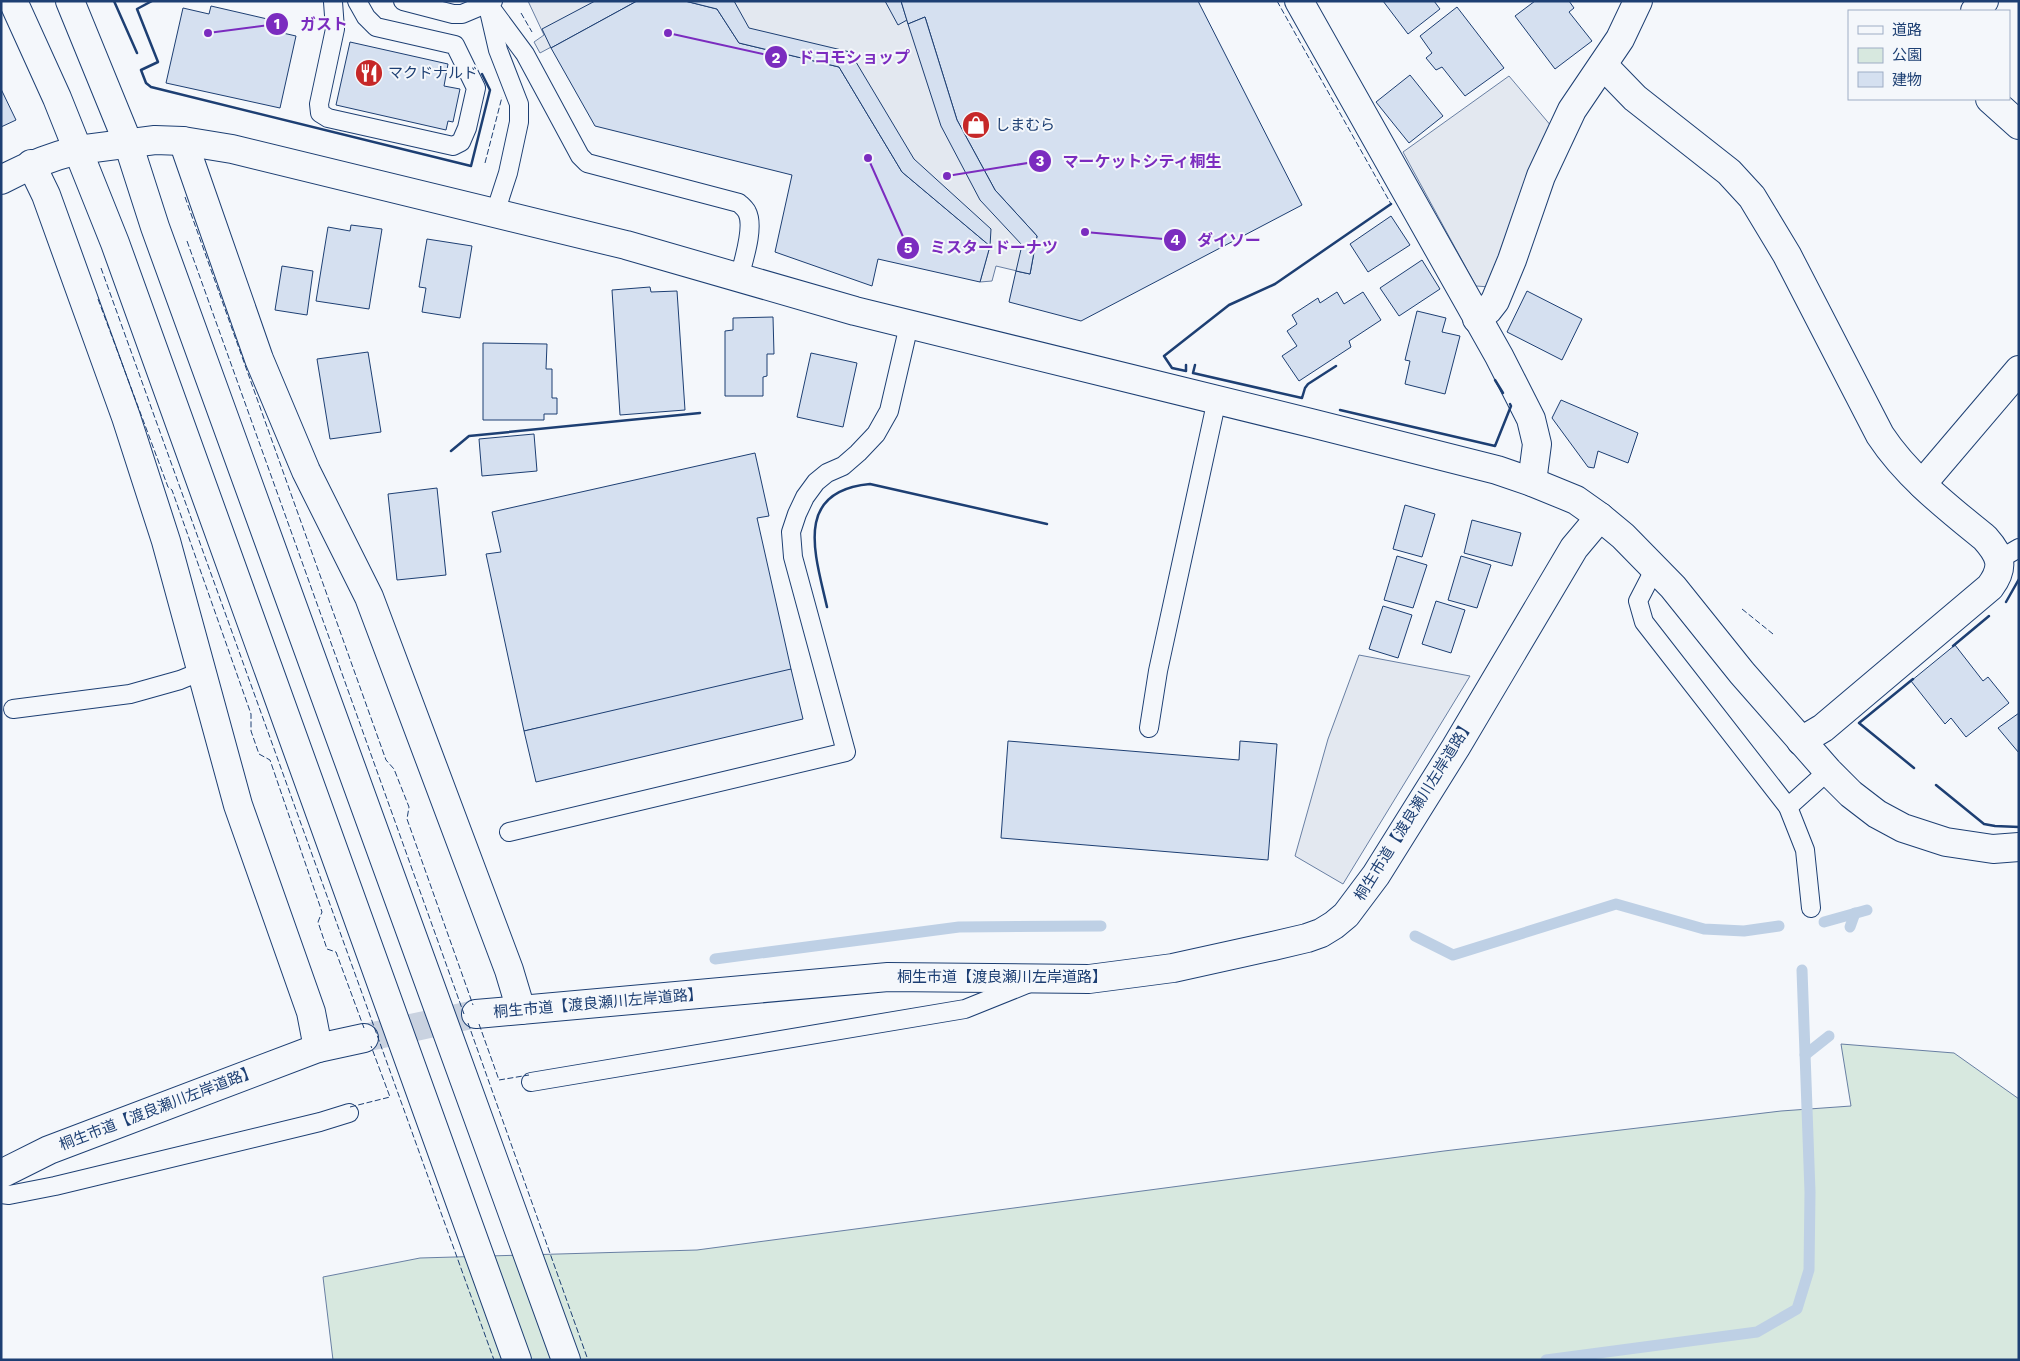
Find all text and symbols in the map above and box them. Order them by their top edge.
callout: ガスト [265,8,358,39]
legend [1848,10,2010,100]
text: 1 [274,15,280,33]
text: ガスト [300,15,348,34]
text: 道路 [1892,21,1922,39]
callout: ドコモショップ [763,42,920,73]
text: 公園 [1892,46,1922,64]
text: ドコモショップ [798,48,910,67]
text: 2 [772,49,781,67]
restaurant icon: マクドナルド [354,58,384,88]
place label: マクドナルド [388,64,478,82]
text: 建物 [1892,71,1922,89]
shop icon: しまむら [961,110,991,140]
place label: しまむら [995,116,1055,134]
callout: マーケットシティ桐生 [1027,145,1232,176]
text: 3 [1036,152,1045,170]
text: マーケットシティ桐生 [1062,152,1222,171]
callout: ダイソー [1162,225,1271,256]
text: 4 [1170,231,1180,249]
text: ダイソー [1197,231,1261,250]
callout: ミスタードーナツ [895,232,1068,263]
text: ミスタードーナツ [930,238,1058,257]
text: 5 [904,239,913,257]
street label: 桐生市道【渡良瀬川左岸道路】 [1351,716,1477,904]
street label: 桐生市道【渡良瀬川左岸道路】 [897,968,1107,986]
street label: 桐生市道【渡良瀬川左岸道路】 [493,985,703,1021]
street label: 桐生市道【渡良瀬川左岸道路】 [57,1062,259,1154]

